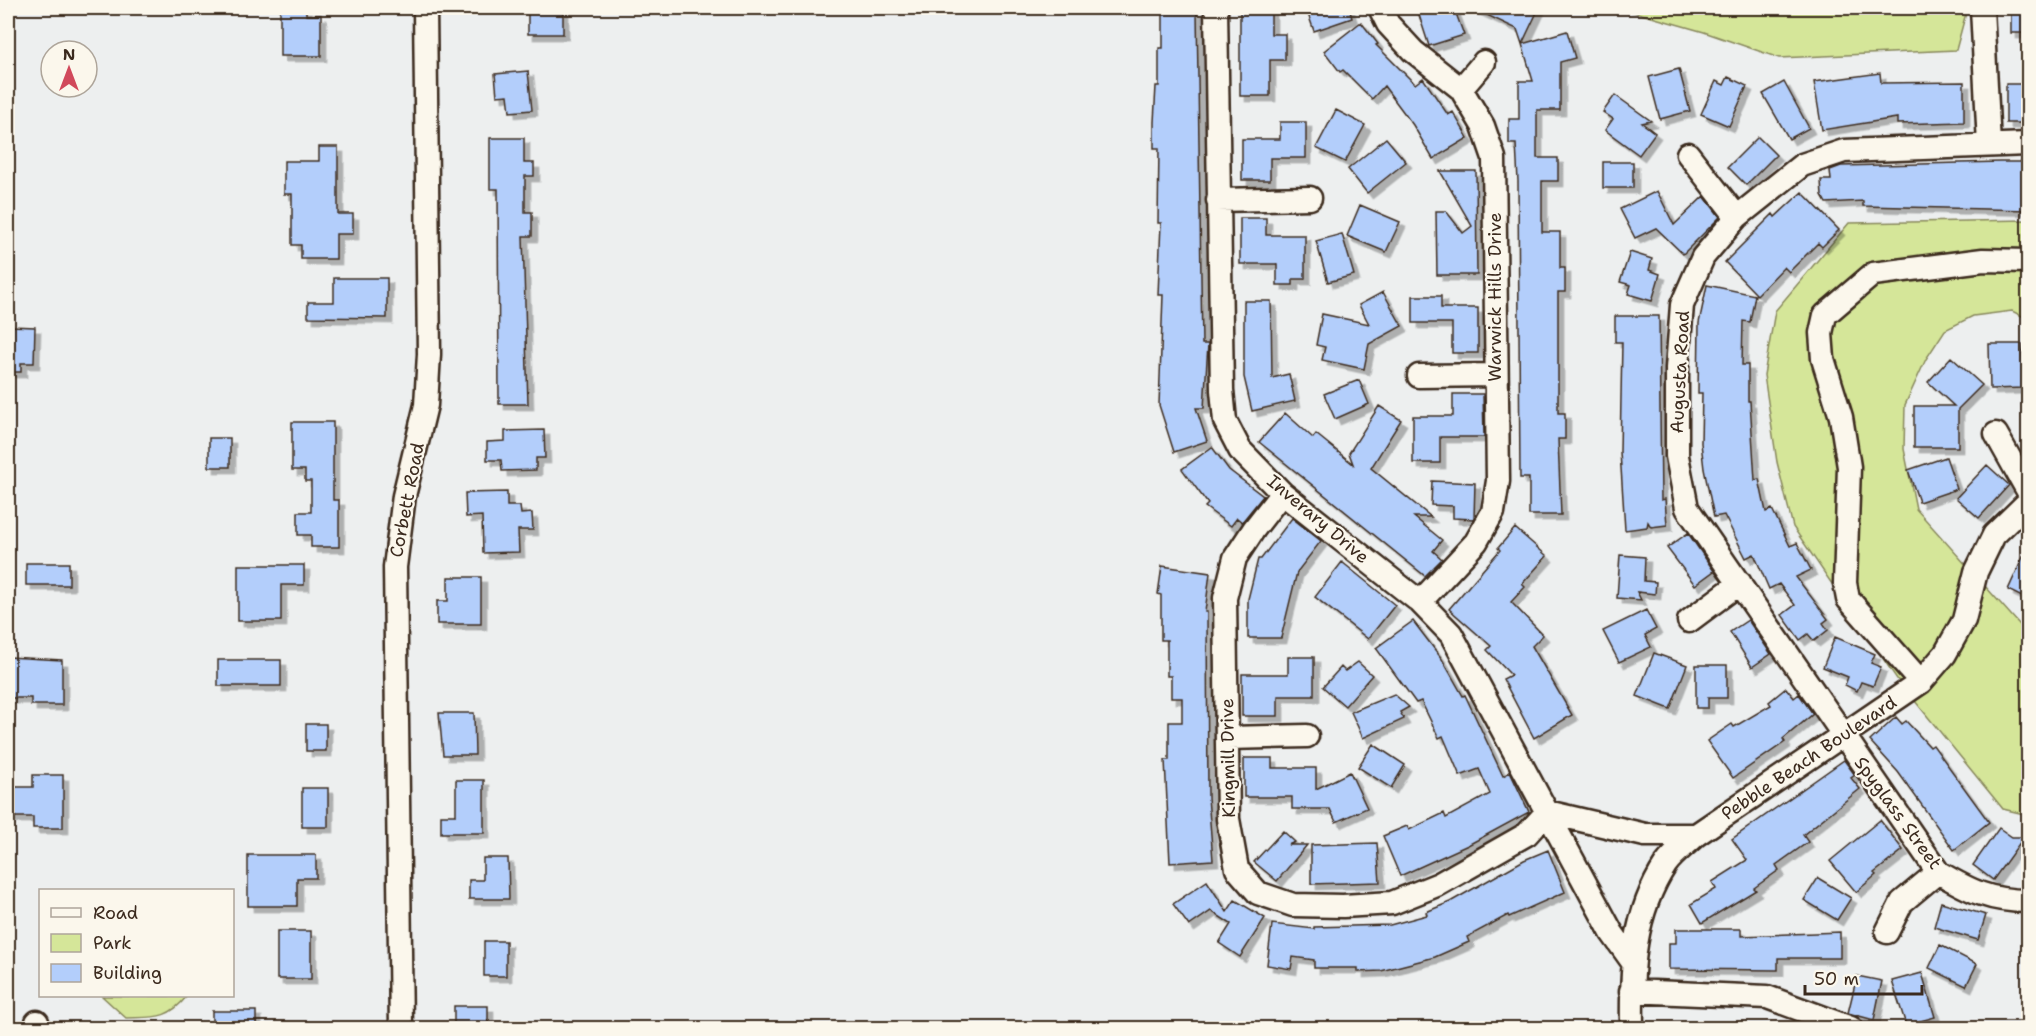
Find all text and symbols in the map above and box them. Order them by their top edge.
north arrow [39,39,99,99]
text: N [63,44,75,65]
street label: Warwick Hills Drive [1483,212,1507,382]
street label: Augusta Road [1665,310,1695,434]
street label: Corbett Road [384,440,430,560]
street label: Inverary Drive [1262,469,1374,569]
street label: Pebble Beach Boulevard [1717,690,1901,826]
street label: Kingmill Drive [1215,698,1241,818]
street label: Spyglass Street [1849,752,1947,874]
legend [39,889,234,997]
text: Road [93,901,138,925]
text: Park [93,931,132,955]
scale bar [1805,958,1922,996]
text: Building [93,961,162,985]
text: 50 m [1814,967,1859,991]

